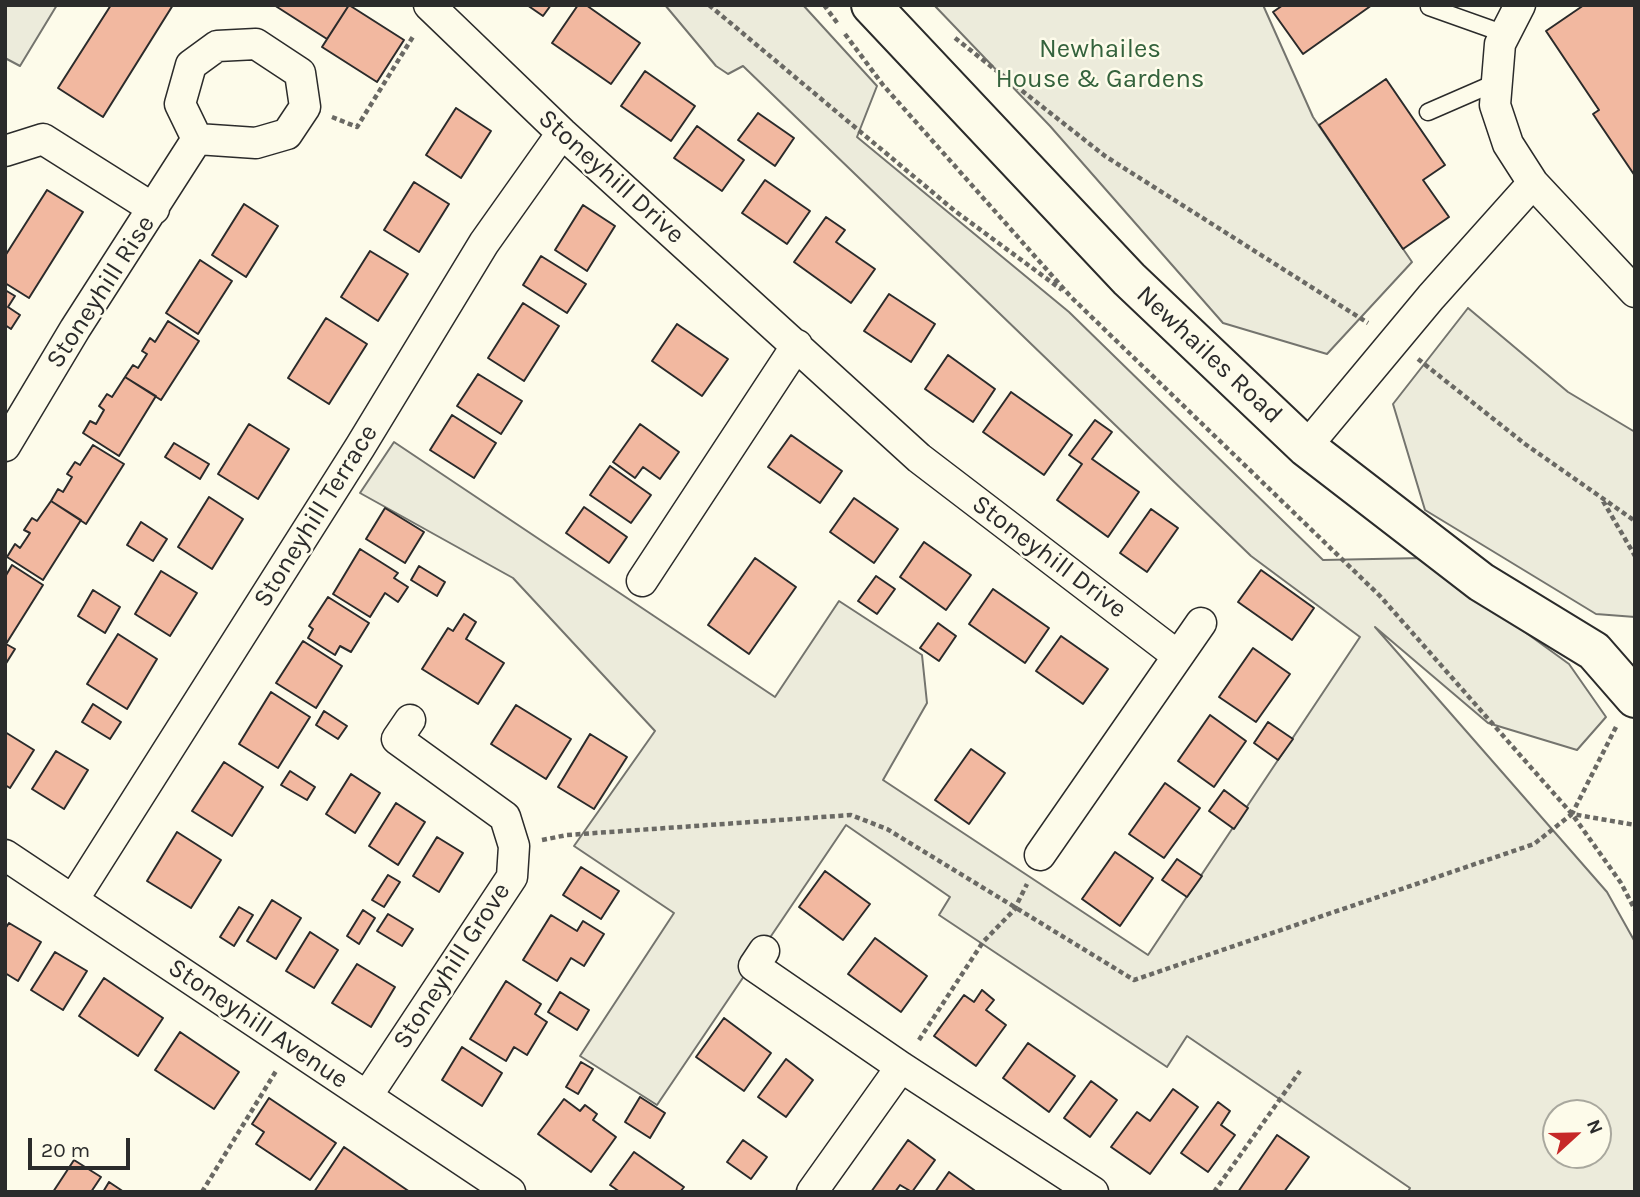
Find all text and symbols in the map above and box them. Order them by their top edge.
park label: Newhailes House & Gardens [995,34,1205,96]
street label: Stoneyhill Drive [532,103,690,251]
street label: Stoneyhill Rise [40,210,162,374]
street label: Newhailes Road [1130,279,1288,431]
street label: Stoneyhill Terrace [247,419,385,613]
street label: Stoneyhill Drive [965,489,1133,625]
street label: Stoneyhill Grove [387,877,517,1055]
street label: Stoneyhill Avenue [162,952,354,1096]
north arrow [1542,1099,1612,1169]
text: N [1582,1116,1607,1137]
scale bar [32,1124,133,1168]
text: 20 m [41,1138,90,1162]

